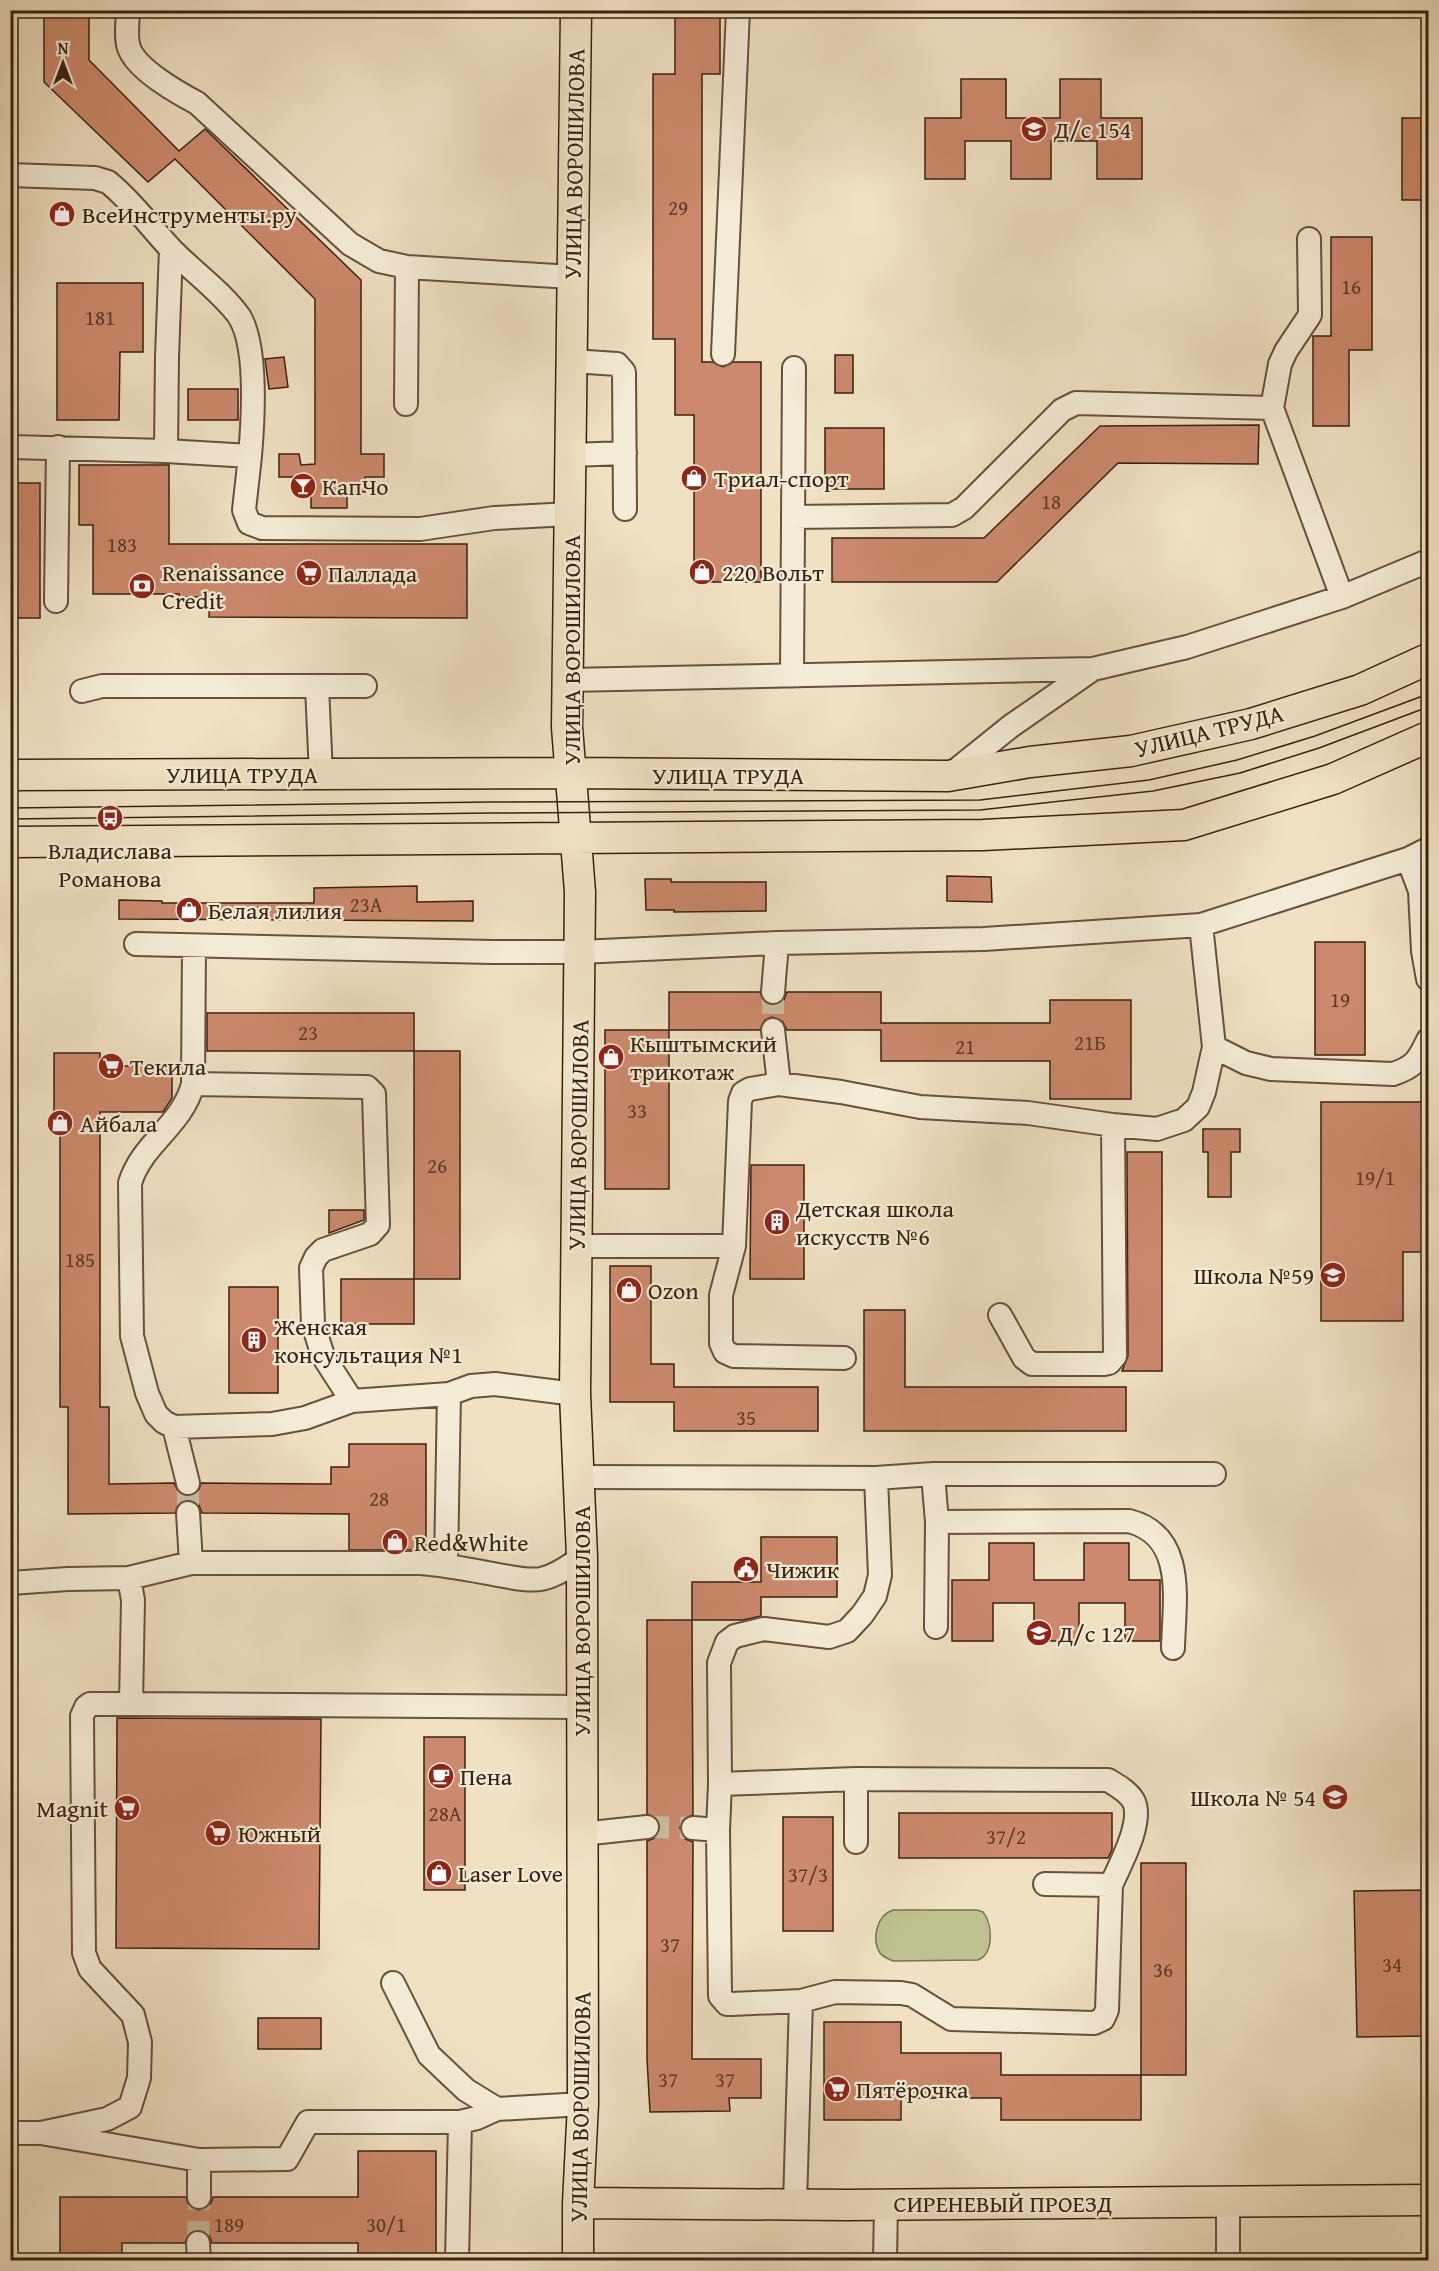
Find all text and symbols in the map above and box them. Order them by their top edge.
north arrow [33,33,93,93]
text: N [58,36,69,60]
street label: УЛИЦА ВОРОШИЛОВА [554,48,594,280]
place label: Д/с 154 [1053,112,1131,147]
school or university icon: Д/с 154 [1019,114,1049,144]
house number: 29 [668,192,688,223]
place label: ВсеИнструменты.ру [82,197,297,232]
shop icon: ВсеИнструменты.ру [47,199,77,229]
house number: 16 [1341,271,1361,302]
house number: 181 [85,302,115,333]
place label: Триал-спорт [714,461,849,496]
shop icon: Триал-спорт [679,463,709,493]
place label: КапЧо [322,469,389,504]
bar icon: КапЧо [288,471,318,501]
house number: 18 [1041,486,1061,517]
house number: 183 [107,529,137,560]
street label: УЛИЦА ВОРОШИЛОВА [554,534,589,766]
place label: Renaissance Credit [162,555,284,618]
place label: 220 Вольт [722,555,824,590]
place label: Паллада [328,556,418,591]
shop icon: 220 Вольт [687,557,717,587]
supermarket icon: Паллада [294,558,324,588]
bank icon: Renaissance Credit [127,571,157,601]
street label: УЛИЦА ТРУДА [1131,695,1288,766]
street label: УЛИЦА ТРУДА [166,757,319,792]
street label: УЛИЦА ТРУДА [652,758,805,793]
bus stop icon: Владислава Романова [95,803,125,833]
place label: Владислава Романова [48,833,173,896]
house number: 23А [350,889,383,920]
place label: Белая лилия [208,893,342,928]
shop icon: Белая лилия [174,895,204,925]
house number: 19 [1330,984,1350,1015]
house number: 23 [298,1017,318,1048]
street label: УЛИЦА ВОРОШИЛОВА [558,1019,598,1251]
place label: Кыштымский трикотаж [630,1026,777,1089]
house number: 21Б [1074,1027,1106,1058]
house number: 21 [955,1031,975,1062]
shop icon: Кыштымский трикотаж [596,1042,626,1072]
place label: Текила [130,1049,207,1084]
supermarket icon: Текила [96,1051,126,1081]
house number: 33 [627,1095,647,1126]
place label: Айбала [80,1106,158,1141]
shop icon: Айбала [45,1108,75,1138]
house number: 26 [427,1150,447,1181]
house number: 19/1 [1355,1162,1395,1193]
place label: Детская школа искусств №6 [795,1191,954,1254]
building icon: Детская школа искусств №6 [762,1207,792,1237]
house number: 185 [65,1244,95,1275]
place label: Школа №59 [1193,1258,1314,1293]
school or university icon: Школа №59 [1318,1260,1348,1290]
place label: Ozon [648,1273,699,1308]
shop icon: Ozon [614,1275,644,1305]
place label: Женская консультация №1 [273,1309,463,1372]
building icon: Женская консультация №1 [239,1325,269,1355]
house number: 35 [736,1402,756,1433]
house number: 28 [369,1483,389,1514]
street label: УЛИЦА ВОРОШИЛОВА [564,1505,599,1737]
place label: Red&White [414,1525,528,1560]
shop icon: Red&White [380,1527,410,1557]
place label: Чижик [766,1552,840,1587]
public building icon: Чижик [731,1554,761,1584]
place label: Д/с 127 [1057,1616,1135,1651]
school or university icon: Д/с 127 [1024,1618,1054,1648]
place label: Пена [460,1759,513,1794]
cafe icon: Пена [426,1761,456,1791]
place label: Школа № 54 [1190,1780,1316,1815]
school or university icon: Школа № 54 [1320,1782,1350,1812]
place label: Magnit [36,1791,109,1826]
supermarket icon: Magnit [112,1793,142,1823]
house number: 28А [429,1798,462,1829]
place label: Южный [238,1816,321,1851]
supermarket icon: Южный [203,1818,233,1848]
house number: 37/2 [986,1821,1026,1852]
place label: Laser Love [458,1856,563,1891]
shop icon: Laser Love [424,1858,454,1888]
house number: 37/3 [788,1859,828,1890]
house number: 37 [660,1929,680,1960]
house number: 34 [1382,1949,1402,1980]
house number: 36 [1153,1954,1173,1985]
street label: УЛИЦА ВОРОШИЛОВА [560,1991,600,2223]
house number: 37 [658,2064,678,2095]
house number: 37 [715,2064,735,2095]
place label: Пятёрочка [856,2072,969,2107]
supermarket icon: Пятёрочка [822,2074,852,2104]
street label: СИРЕНЕВЫЙ ПРОЕЗД [894,2186,1112,2221]
house number: 189 [214,2209,244,2240]
house number: 30/1 [366,2209,406,2240]

